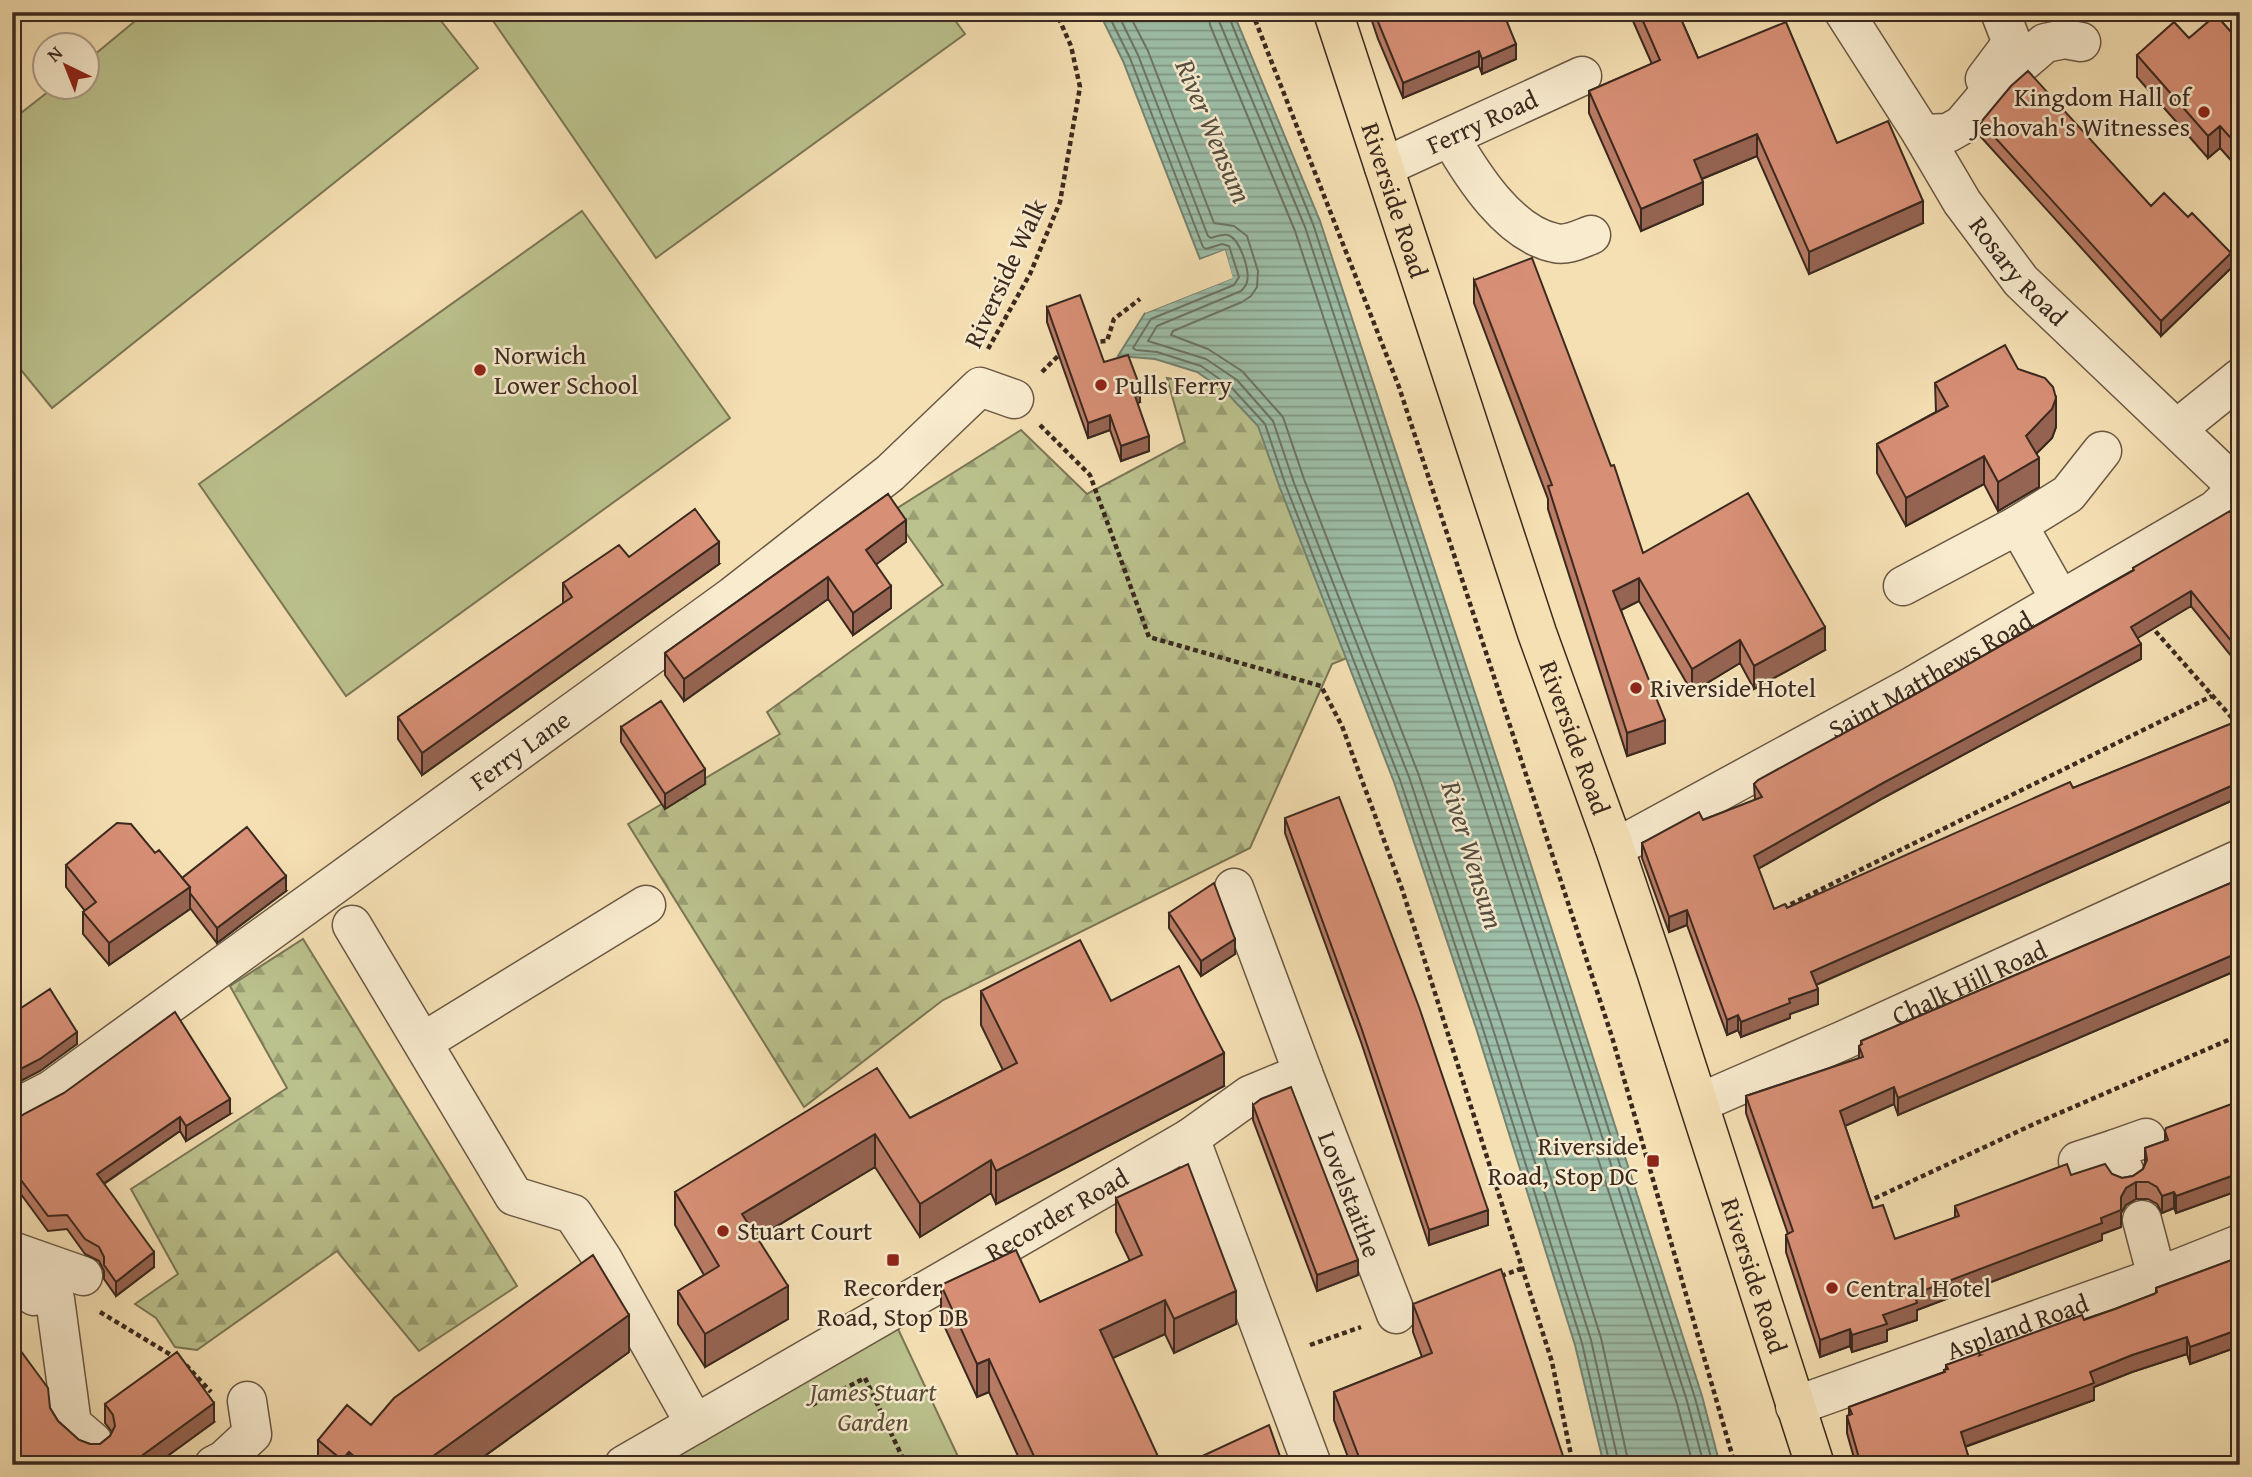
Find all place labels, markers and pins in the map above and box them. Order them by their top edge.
place label: Kingdom Hall of Jehovah's Witnesses [1969,77,2193,146]
marker: Kingdom Hall of Jehovah's Witnesses [2196,104,2212,120]
place label: Norwich Lower School [494,335,638,404]
marker: Norwich Lower School [472,362,488,378]
place label: Pulls Ferry [1115,365,1232,404]
marker: Pulls Ferry [1093,377,1109,393]
place label: Riverside Hotel [1650,668,1816,707]
marker: Riverside Hotel [1628,680,1644,696]
place label: Riverside Road, Stop DC [1488,1126,1639,1195]
marker: Riverside Road, Stop DC [1645,1153,1661,1169]
place label: Stuart Court [737,1211,872,1250]
marker: Stuart Court [715,1223,731,1239]
marker: Recorder Road, Stop DB [885,1252,901,1268]
place label: Recorder Road, Stop DB [817,1267,969,1336]
place label: Central Hotel [1846,1268,1991,1307]
marker: Central Hotel [1824,1280,1840,1296]

